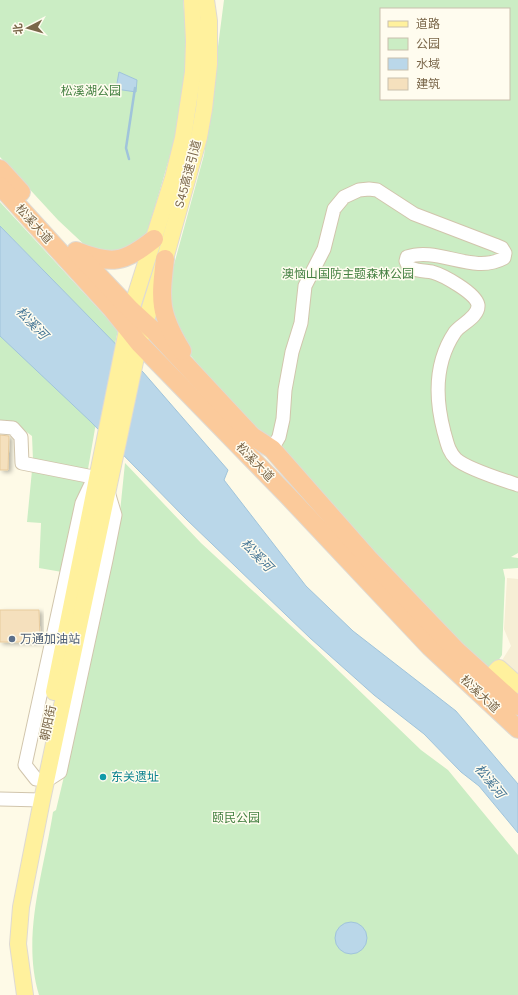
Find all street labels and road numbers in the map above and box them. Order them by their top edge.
street label: S45高速引道 [172,139,204,209]
street label: 松溪大道 [13,201,55,247]
street label: 松溪大道 [233,440,277,484]
street label: 松溪大道 [458,673,502,715]
street label: 朝阳街 [37,704,59,742]

